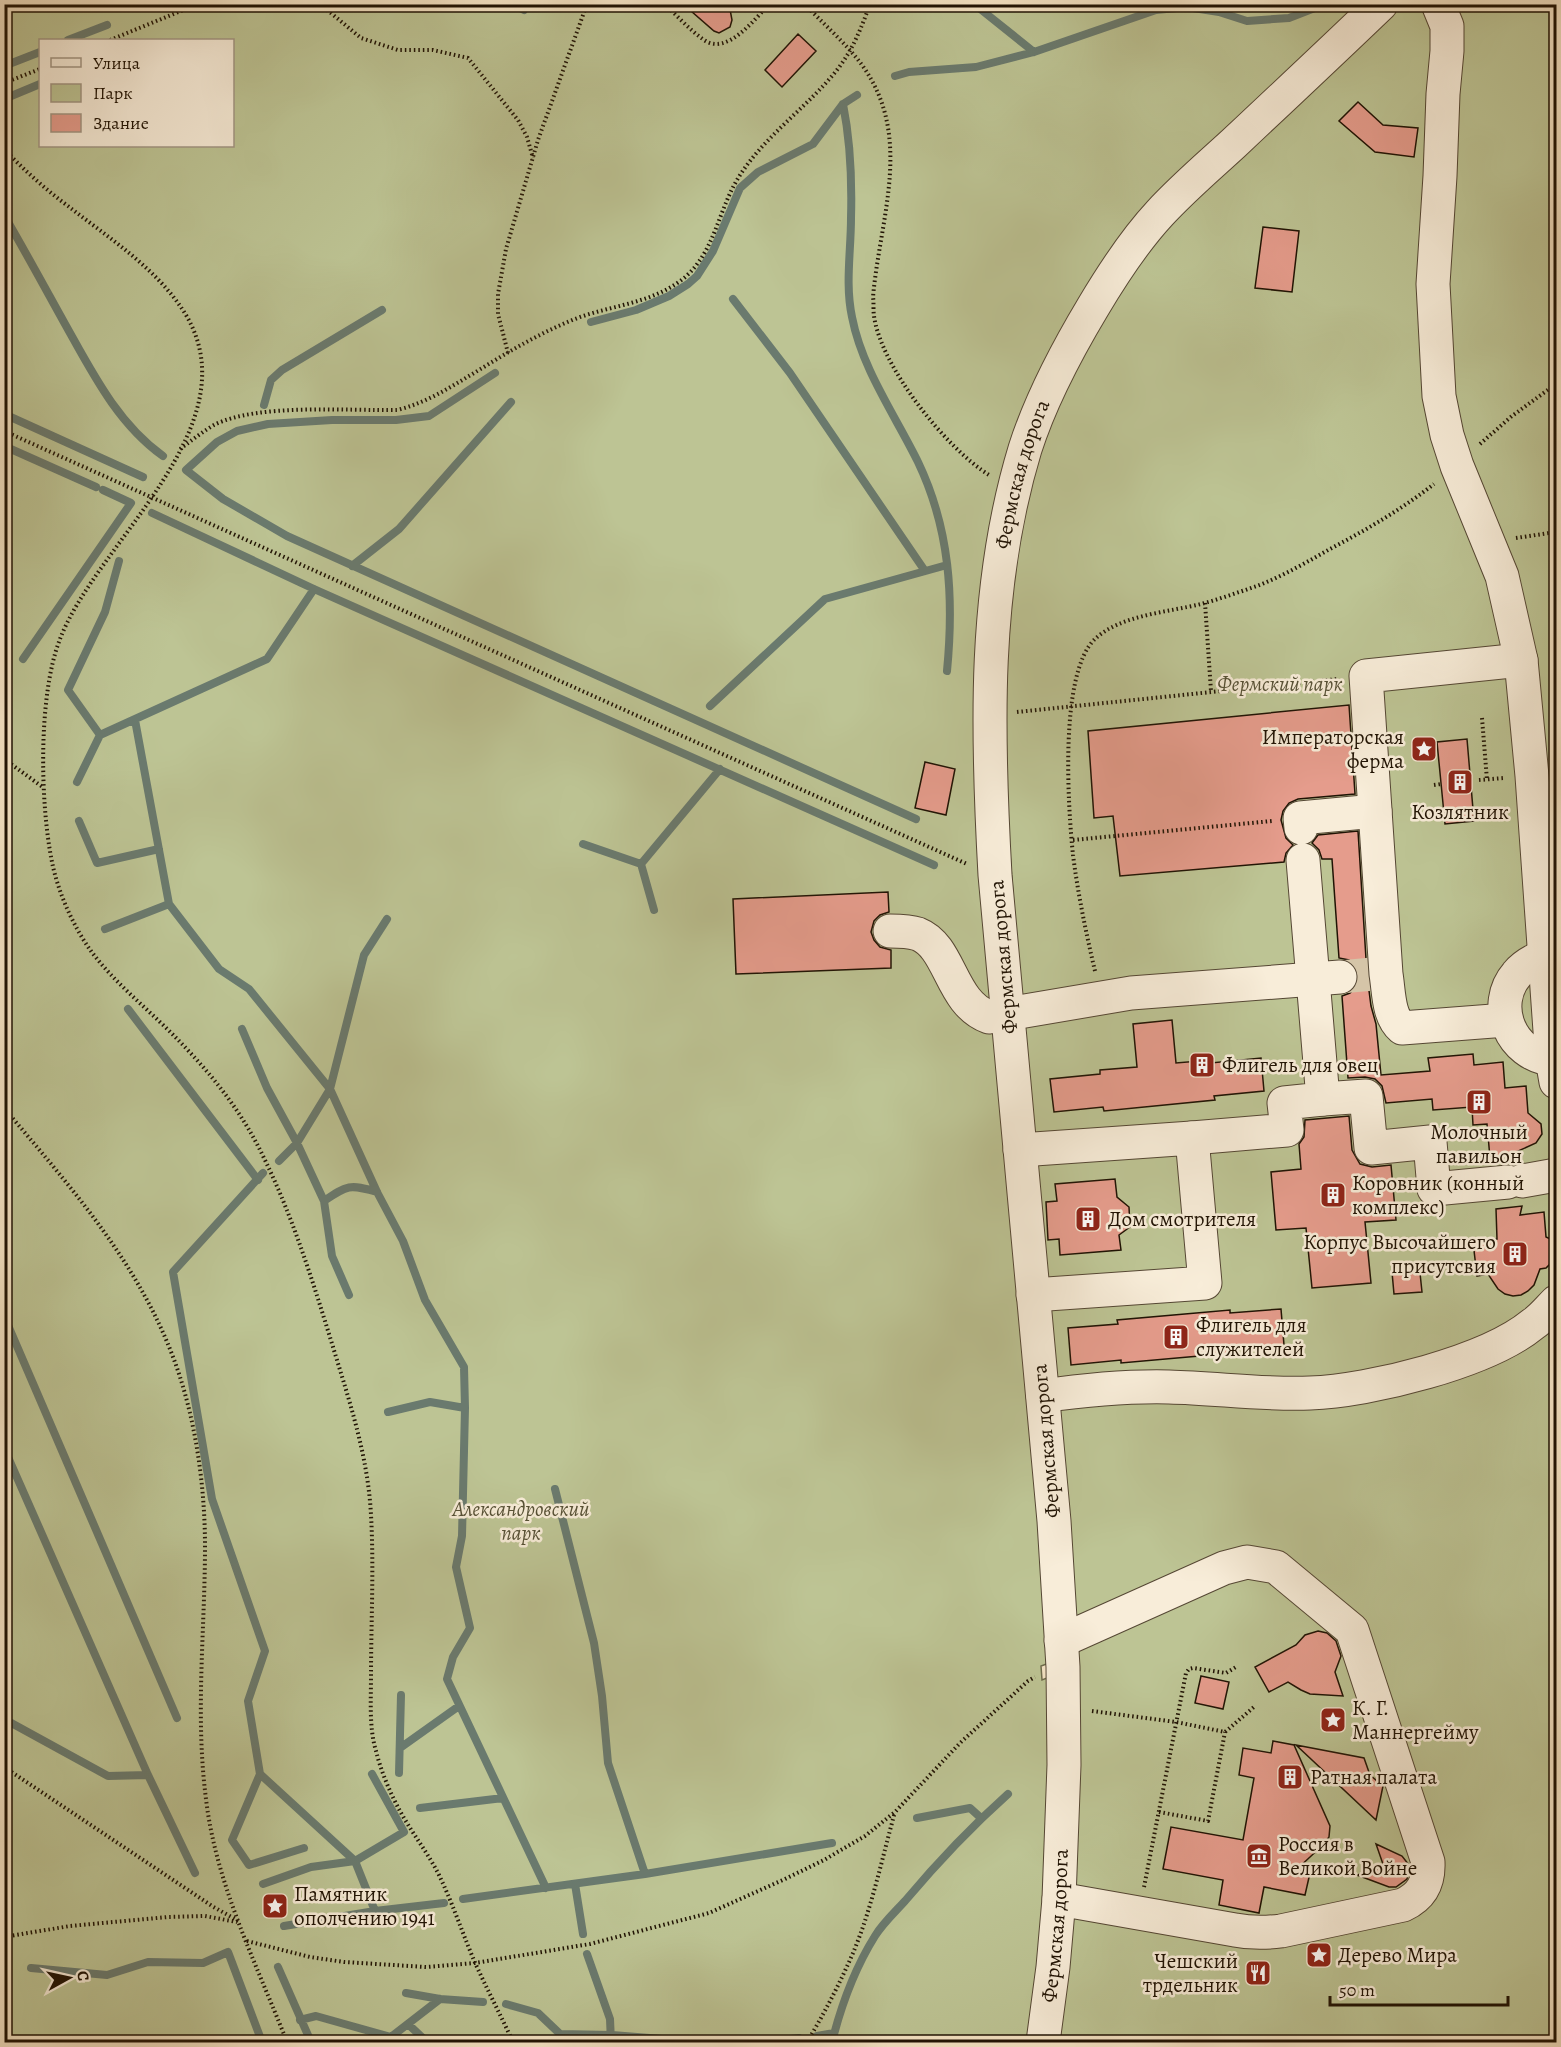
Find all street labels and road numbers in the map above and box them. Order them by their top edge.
street label: Фермская дорога [988,395,1056,551]
street label: Фермская дорога [982,879,1024,1035]
street label: Фермская дорога [1025,1363,1067,1519]
street label: Фермская дорога [1034,1848,1075,2004]

